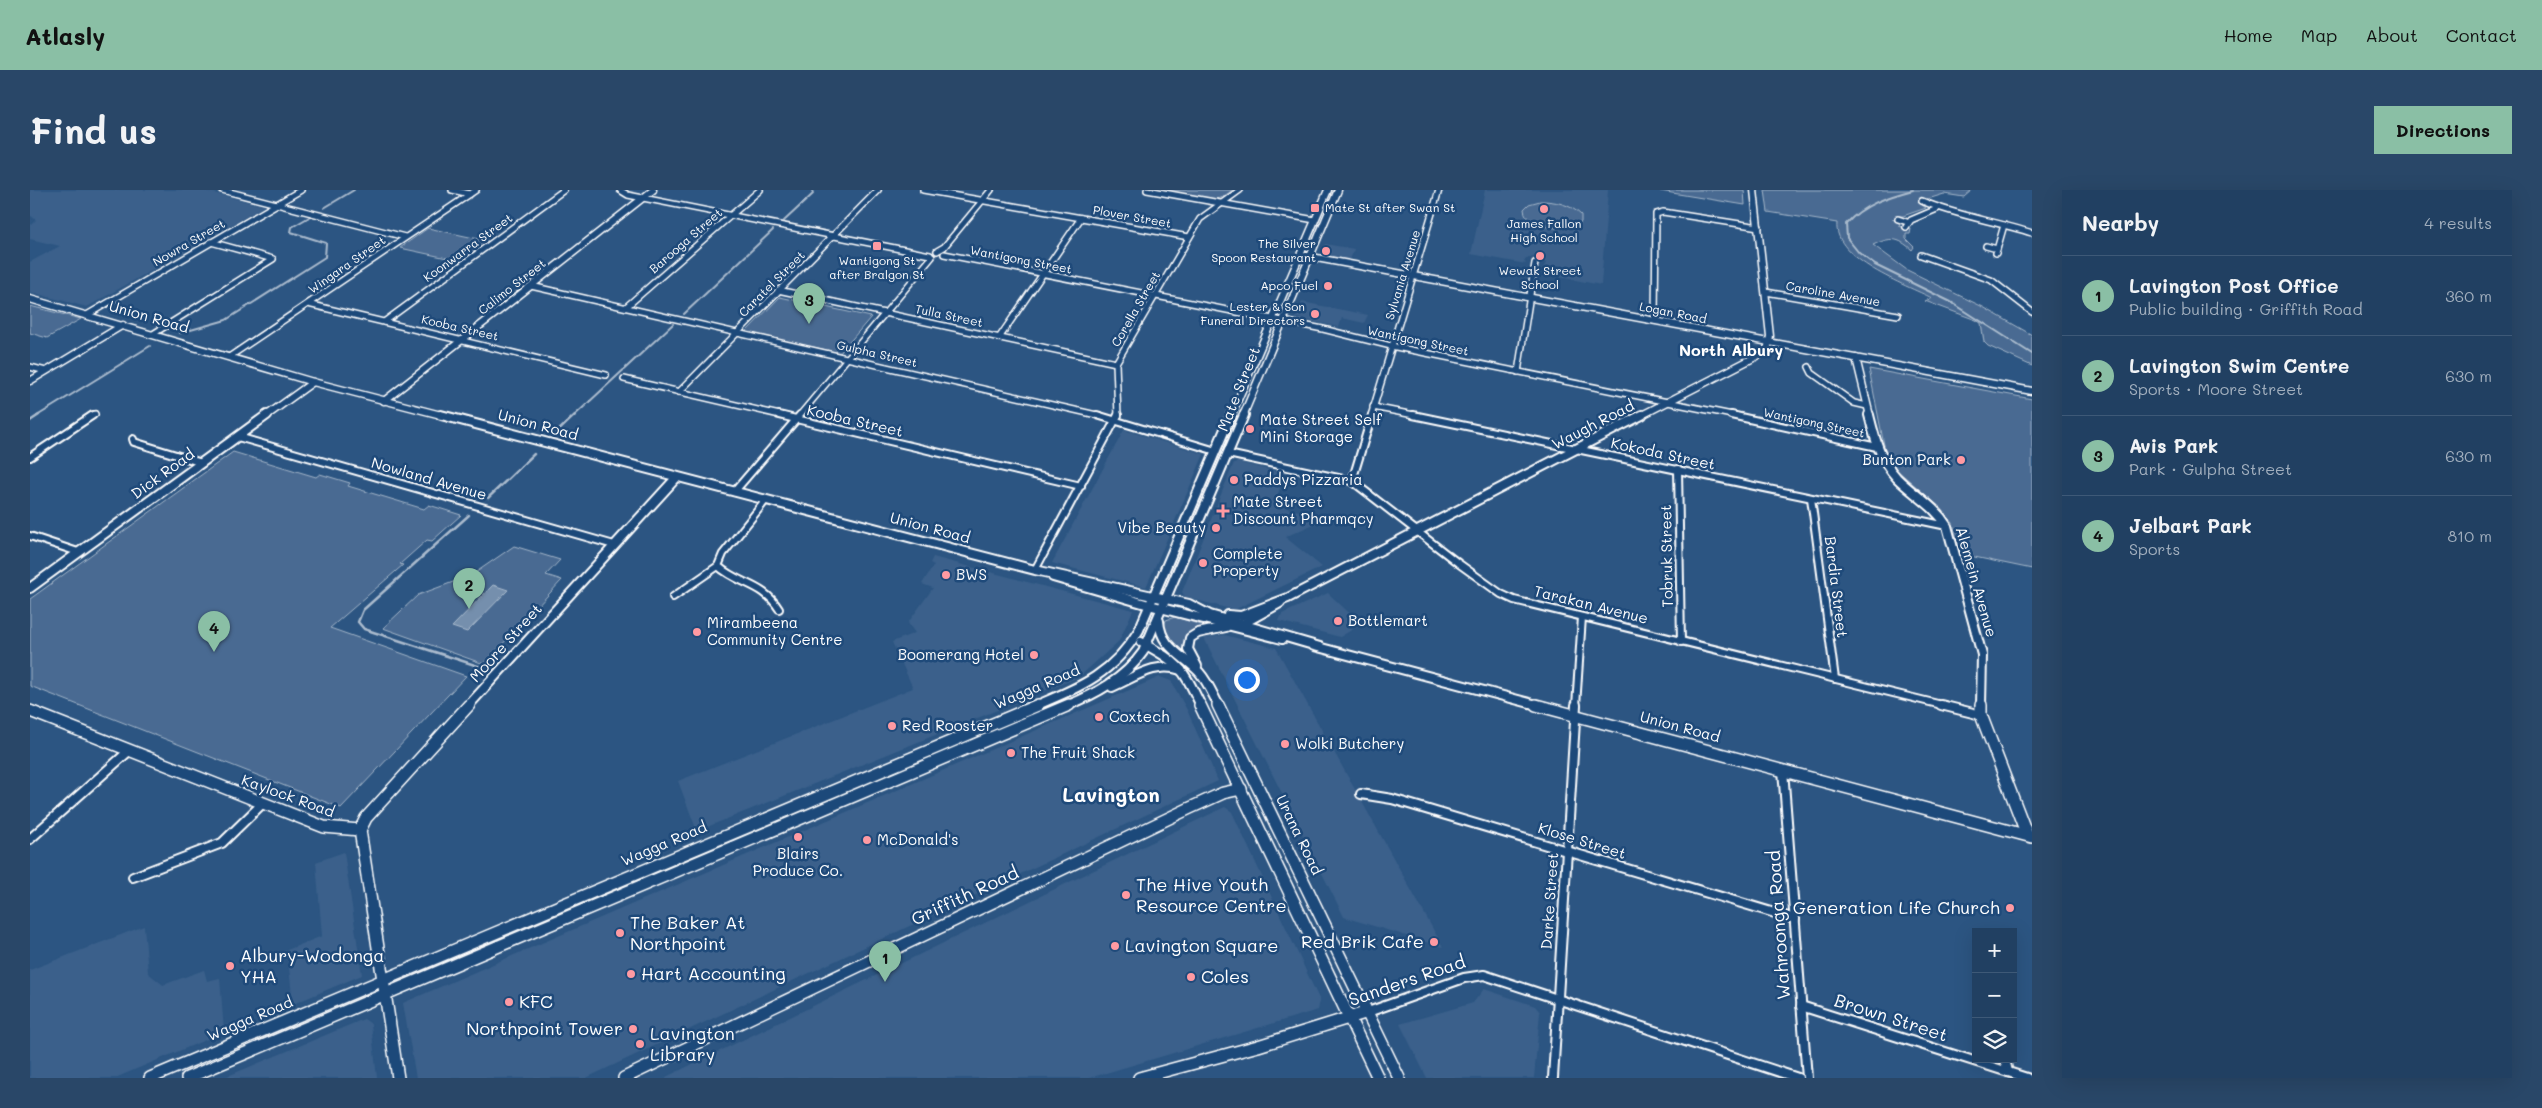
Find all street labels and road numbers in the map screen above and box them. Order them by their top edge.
street label: Plover Street [1092,201,1173,231]
street label: Barooga Street [646,204,725,276]
street label: Koonwarra Street [420,209,515,285]
street label: Nowra Street [150,215,227,269]
street label: Sylvania Avenue [1381,228,1423,322]
street label: Wingara Street [305,232,388,297]
street label: Wantigong Street [969,241,1073,277]
street label: Caratel Street [735,247,808,320]
street label: Calimo Street [474,255,548,318]
street label: Corella Street [1107,268,1163,349]
street label: Caroline Avenue [1785,277,1881,309]
street label: Union Road [107,295,192,337]
street label: Logan Road [1638,298,1709,326]
street label: Tulla Street [914,300,985,330]
street label: Kooba Street [420,310,500,344]
street label: Wantigong Street [1366,321,1470,359]
street label: Gulpha Street [835,336,919,370]
street label: Mate Street [1212,343,1264,434]
street label: Waugh Road [1548,395,1637,453]
street label: Kooba Street [805,399,905,441]
street label: Wantigong Street [1762,403,1866,441]
street label: Union Road [496,404,581,444]
street label: Kokoda Street [1609,432,1717,474]
street label: Dick Road [127,443,198,503]
street label: Nowland Avenue [369,452,489,504]
street label: Tobruk Street [1655,504,1677,608]
street label: Union Road [888,507,973,547]
street label: Alemein Avenue [1952,524,2002,639]
street label: Bardia Street [1821,535,1853,639]
street label: Tarakan Avenue [1532,580,1650,628]
street label: Moore Street [465,599,546,686]
street label: Wagga Road [991,659,1083,713]
street label: Union Road [1638,706,1723,746]
street label: Kaylock Road [239,769,338,821]
street label: Urana Road [1272,791,1328,878]
street label: Wagga Road [618,816,710,870]
street label: Klose Street [1536,817,1629,863]
street label: Wahroonga Road [1761,850,1795,1001]
street label: Darke Street [1536,852,1562,950]
street label: Griffith Road [907,860,1022,930]
street label: Sanders Road [1345,949,1468,1011]
street label: Brown Street [1832,987,1951,1047]
street label: Wagga Road [204,991,296,1045]

